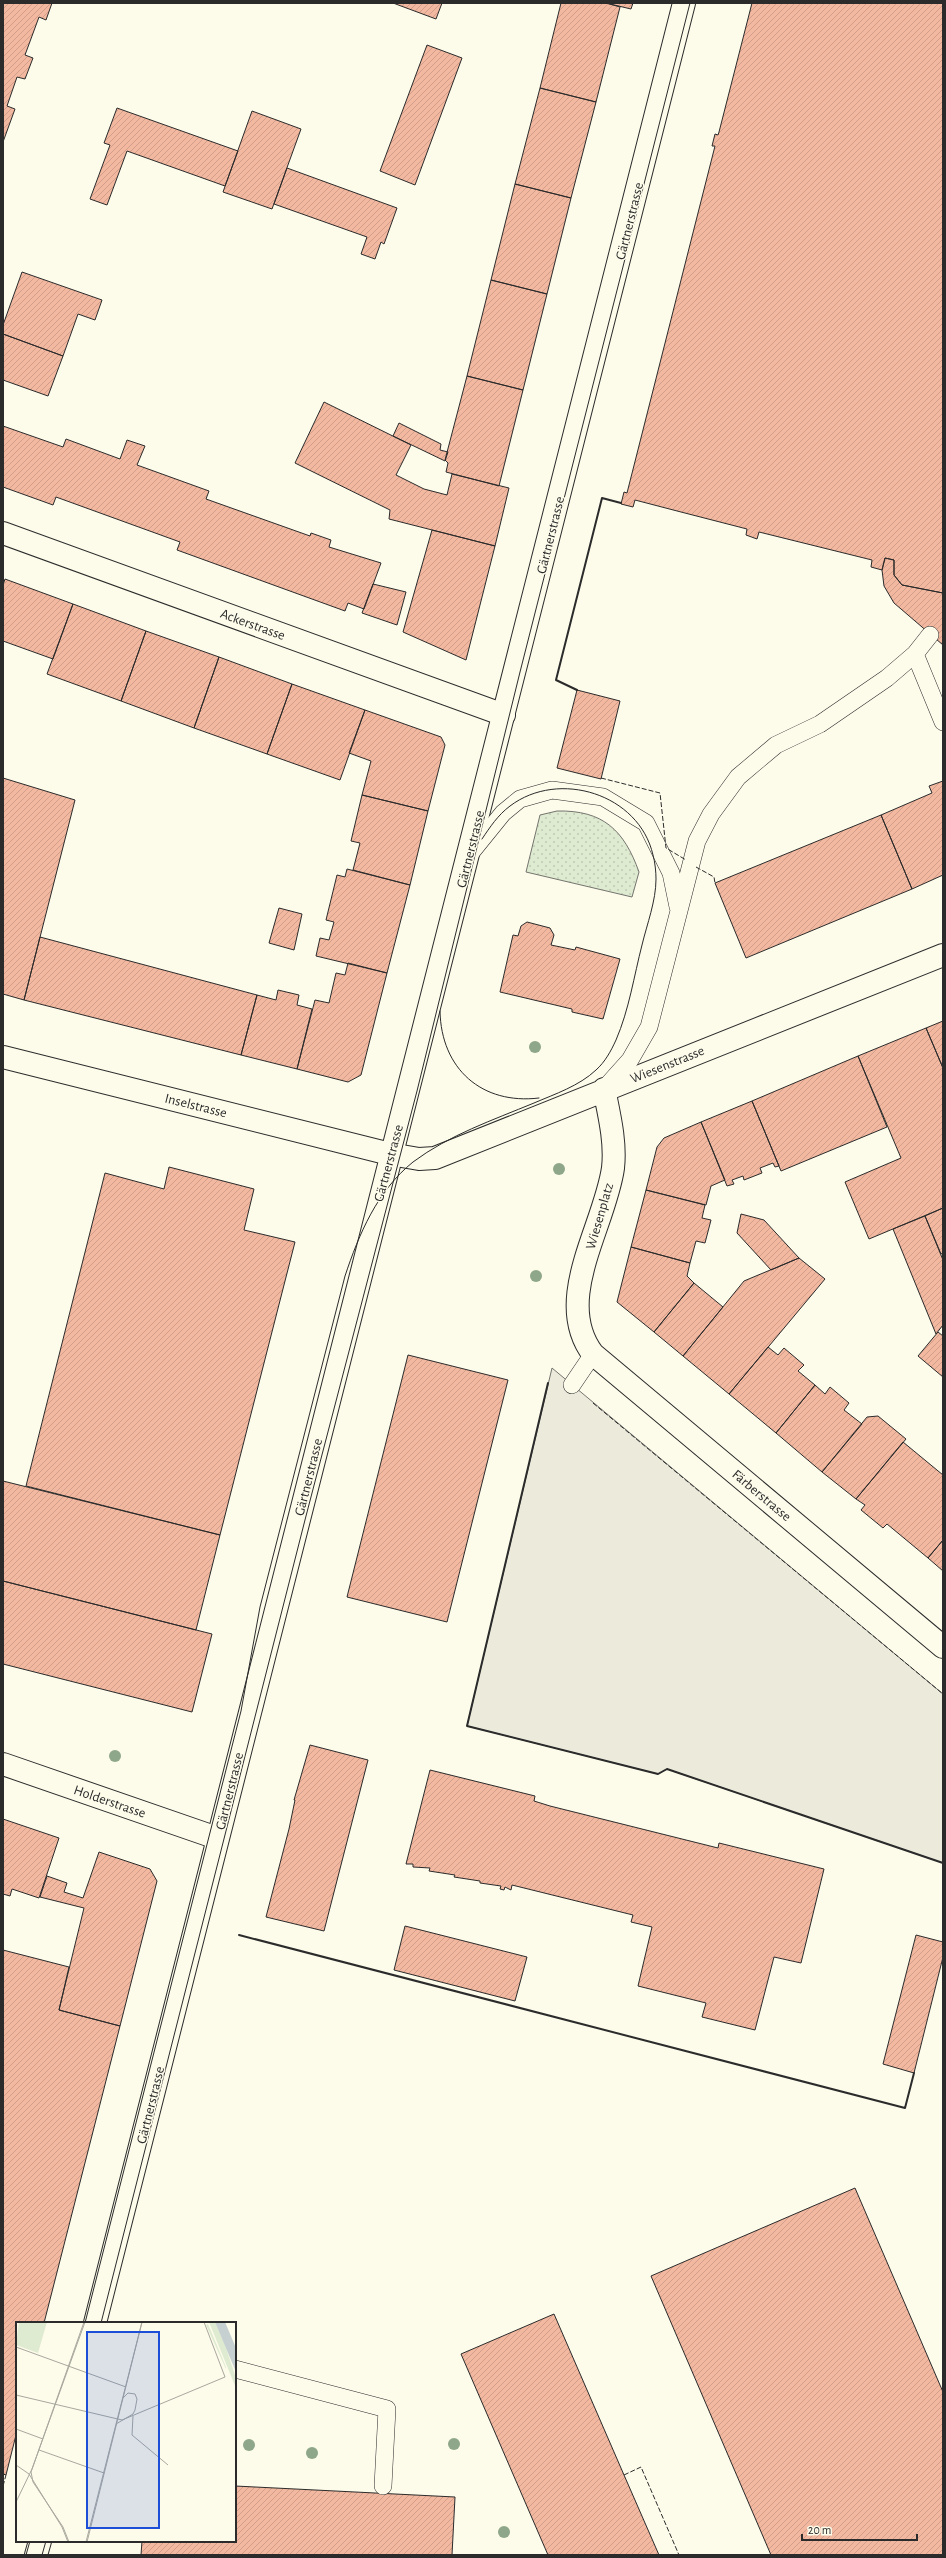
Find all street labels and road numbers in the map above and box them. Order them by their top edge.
street label: Gärtnerstrasse [614,181,646,261]
street label: Gärtnerstrasse [535,495,567,575]
street label: Ackerstrasse [218,607,287,643]
street label: Gärtnerstrasse [455,809,487,889]
street label: Wiesenstrasse [628,1044,706,1086]
street label: Inselstrasse [163,1092,228,1120]
street label: Gärtnerstrasse [372,1123,406,1203]
street label: Wiesenplatz [584,1181,616,1251]
street label: Gärtnerstrasse [293,1437,325,1517]
street label: Färberstrasse [729,1467,793,1524]
street label: Gärtnerstrasse [214,1751,246,1831]
street label: Holderstrasse [72,1783,147,1821]
street label: Gärtnerstrasse [135,2065,167,2145]

